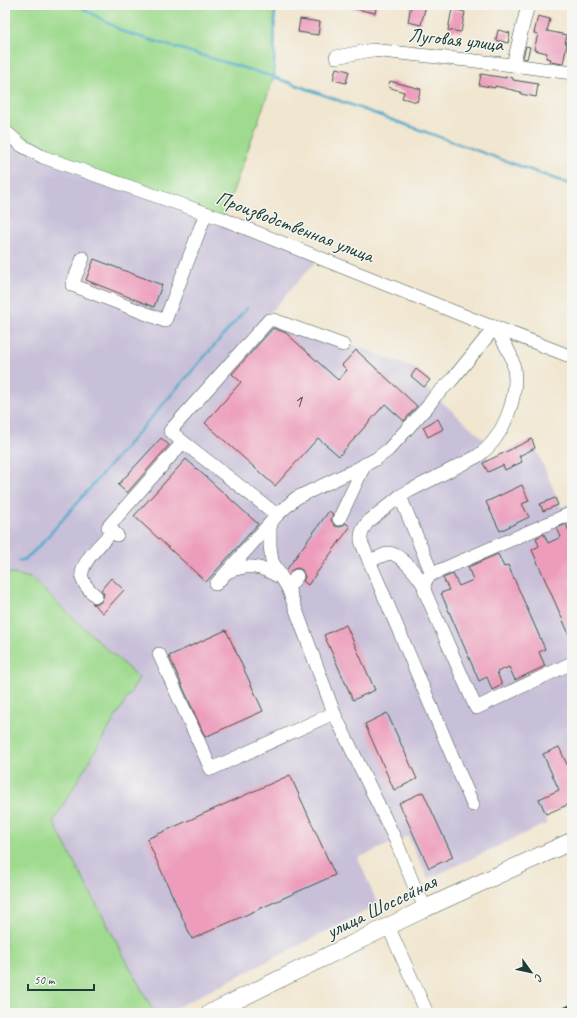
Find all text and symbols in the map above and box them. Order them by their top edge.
street label: Луговая улица [407,22,506,57]
street label: Производственная улица [212,185,379,269]
house number: 1 [294,390,303,412]
street label: улица Шоссейная [321,868,442,944]
north arrow [511,952,551,992]
scale bar [28,966,94,992]
text: С [531,971,547,985]
text: 50 m [34,972,56,988]

